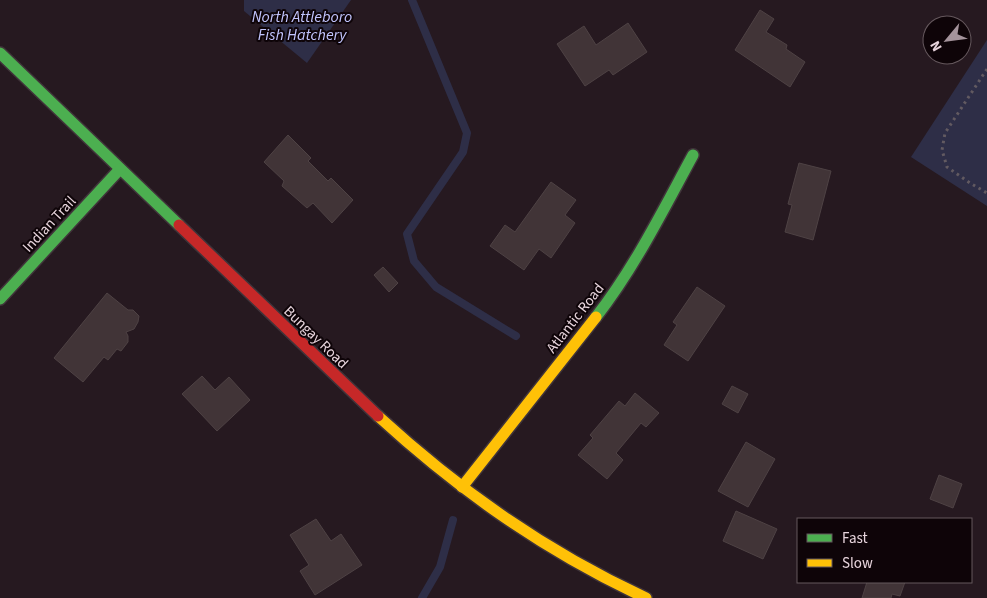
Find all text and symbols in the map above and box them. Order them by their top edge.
water label: North Attleboro Fish Hatchery [252,6,352,46]
north arrow [922,15,972,65]
text: N [926,37,948,55]
street label: Indian Trail [18,191,81,257]
street label: Atlantic Road [541,279,609,358]
street label: Bungay Road [279,301,353,373]
legend [797,518,972,583]
text: Fast [842,528,868,549]
text: Slow [842,553,873,574]

